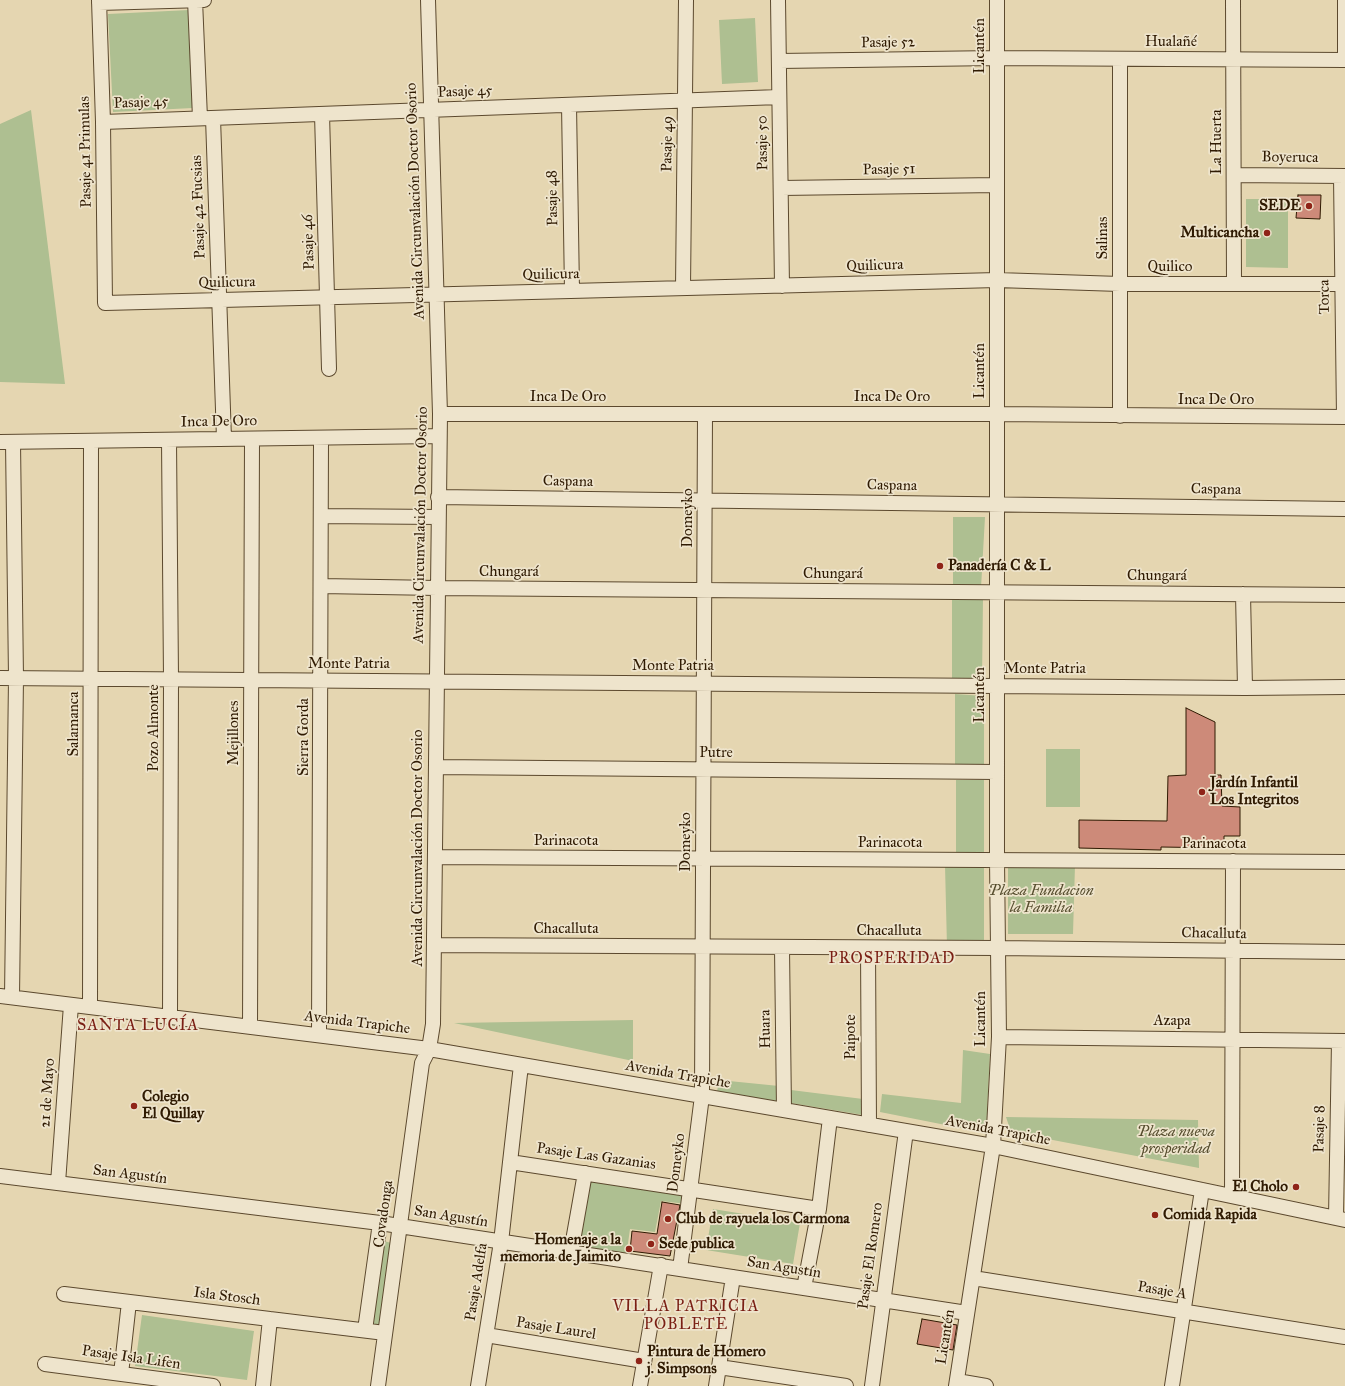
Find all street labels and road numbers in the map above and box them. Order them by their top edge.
street label: Licantén [971,18,989,74]
street label: Hualañé [1145,33,1197,51]
street label: Pasaje 52 [861,34,915,52]
street label: Avenida Circunvalación Doctor Osorio [403,82,429,320]
street label: Pasaje 45 [437,82,493,102]
street label: Pasaje 45 [113,93,169,113]
street label: Pasaje 41 Primulas [76,96,96,208]
street label: La Huerta [1208,110,1226,174]
street label: Pasaje 50 [754,115,772,171]
street label: Pasaje 49 [659,116,677,172]
street label: Boyeruca [1261,149,1319,167]
street label: Pasaje 42 Fucsias [188,155,210,259]
street label: Pasaje 51 [863,161,915,179]
street label: Pasaje 48 [544,170,562,226]
street label: Pasaje 46 [299,214,319,270]
street label: Salinas [1094,216,1112,260]
street label: Quilicura [846,256,904,276]
street label: Quilico [1148,258,1192,276]
street label: Quilicura [522,266,580,284]
street label: Quilicura [198,274,256,292]
street label: Torca [1316,279,1334,315]
street label: Licantén [971,343,989,399]
street label: Inca De Oro [530,388,606,406]
street label: Inca De Oro [854,388,930,406]
street label: Inca De Oro [1178,391,1254,409]
street label: Avenida Circunvalación Doctor Osorio [410,406,432,644]
street label: Inca De Oro [181,412,257,432]
street label: Caspana [543,473,593,491]
street label: Caspana [867,477,917,495]
street label: Caspana [1191,481,1241,499]
street label: Domeyko [679,488,697,548]
street label: Chungará [479,563,539,581]
street label: Chungará [803,565,863,583]
street label: Chungará [1127,567,1187,585]
street label: Monte Patria [308,655,390,673]
street label: Monte Patria [632,657,714,675]
street label: Monte Patria [1004,660,1086,678]
street label: Licantén [971,667,989,723]
street label: Pozo Almonte [145,684,163,772]
street label: Salamanca [65,691,83,757]
street label: Sierra Gorda [295,698,313,776]
street label: Mejillones [225,701,243,765]
street label: Avenida Circunvalación Doctor Osorio [409,730,427,966]
street label: Putre [699,744,733,762]
street label: Domeyko [677,812,695,872]
street label: Parinacota [534,832,598,850]
street label: Parinacota [858,834,922,852]
street label: Parinacota [1182,835,1246,853]
street label: Chacalluta [533,920,599,938]
street label: Chacalluta [856,922,922,940]
street label: Chacalluta [1181,924,1247,944]
street label: Licantén [972,991,990,1047]
street label: Avenida Trapiche [303,1008,411,1038]
street label: Huara [757,1009,775,1049]
street label: Azapa [1153,1012,1191,1030]
street label: Paipote [842,1014,860,1060]
street label: Avenida Trapiche [624,1057,732,1093]
street label: 21 de Mayo [37,1058,59,1128]
street label: Pasaje 8 [1311,1105,1329,1153]
street label: Avenida Trapiche [944,1112,1052,1150]
street label: Domeyko [664,1132,690,1194]
street label: Pasaje Las Gazanias [535,1140,657,1174]
street label: San Agustín [92,1162,168,1188]
street label: Covadonga [370,1179,398,1249]
street label: Pasaje El Romero [855,1201,887,1311]
street label: San Agustín [413,1202,489,1232]
street label: Pasaje Adelfa [462,1242,492,1322]
street label: San Agustín [746,1253,822,1283]
street label: Pasaje A [1136,1278,1188,1304]
street label: Isla Stosch [193,1284,261,1310]
street label: Licantén [933,1308,959,1366]
street label: Pasaje Laurel [515,1314,597,1344]
street label: Pasaje Isla Lifen [80,1342,182,1374]

